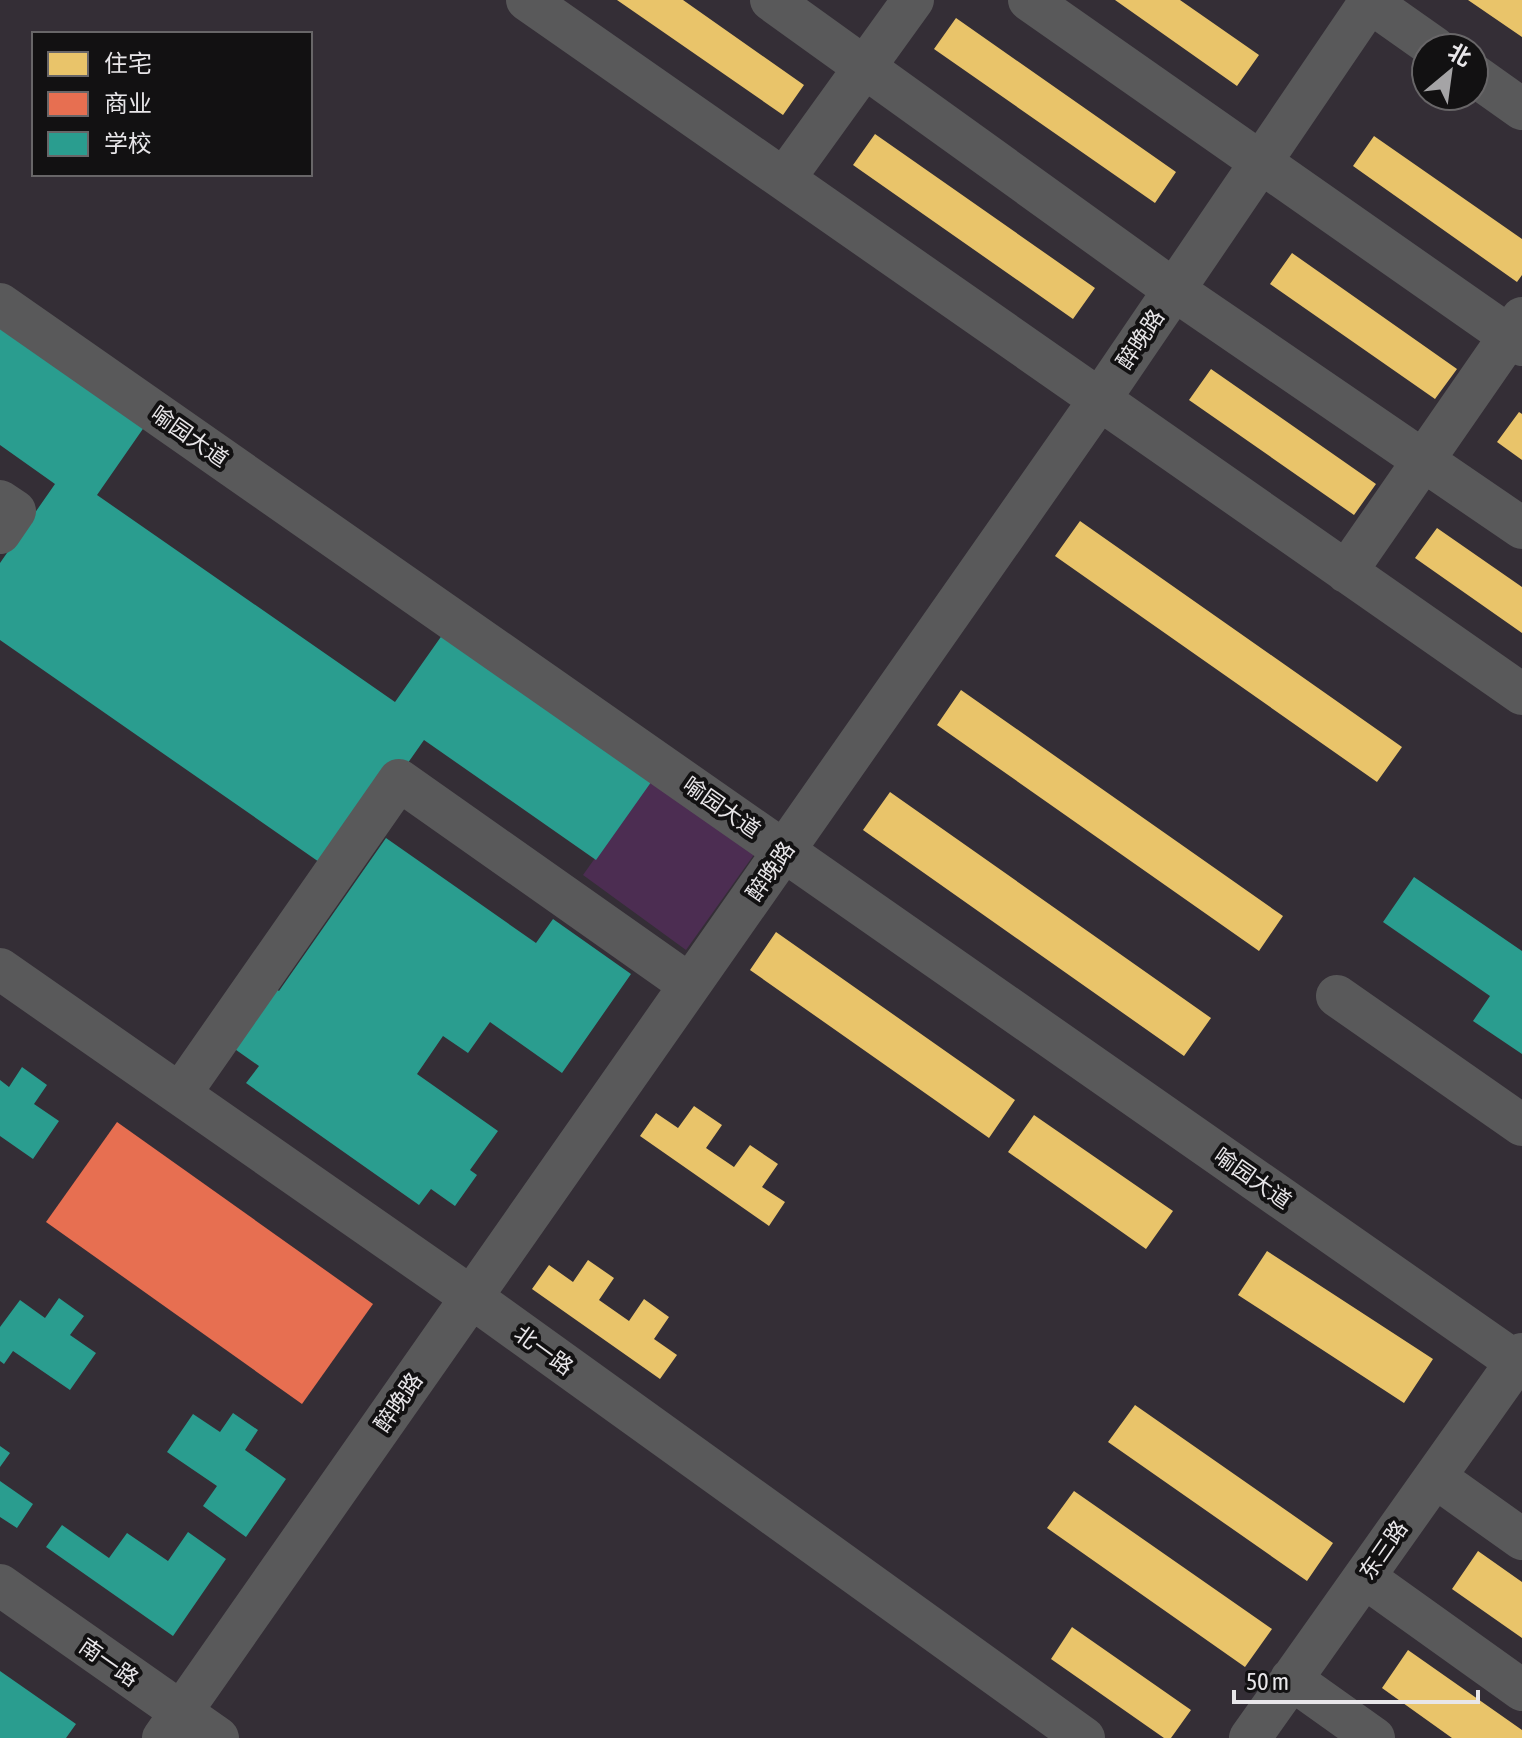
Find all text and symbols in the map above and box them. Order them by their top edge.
legend [32,32,312,176]
north arrow [1410,32,1490,112]
text: 北 [1444,38,1476,71]
text: 住宅 [104,50,152,77]
text: 商业 [104,90,152,117]
text: 学校 [104,130,152,157]
street label: 醉晚路 [1111,304,1169,374]
street label: 喻园大道 [146,400,234,472]
street label: 喻园大道 [678,771,766,843]
street label: 醉晚路 [740,837,800,905]
street label: 喻园大道 [1209,1142,1297,1214]
street label: 北一路 [510,1320,578,1380]
street label: 醉晚路 [368,1368,428,1436]
street label: 东三路 [1353,1516,1413,1584]
street label: 南一路 [75,1632,143,1692]
scale bar [1234,1654,1478,1704]
text: 50 m [1246,1668,1289,1695]

